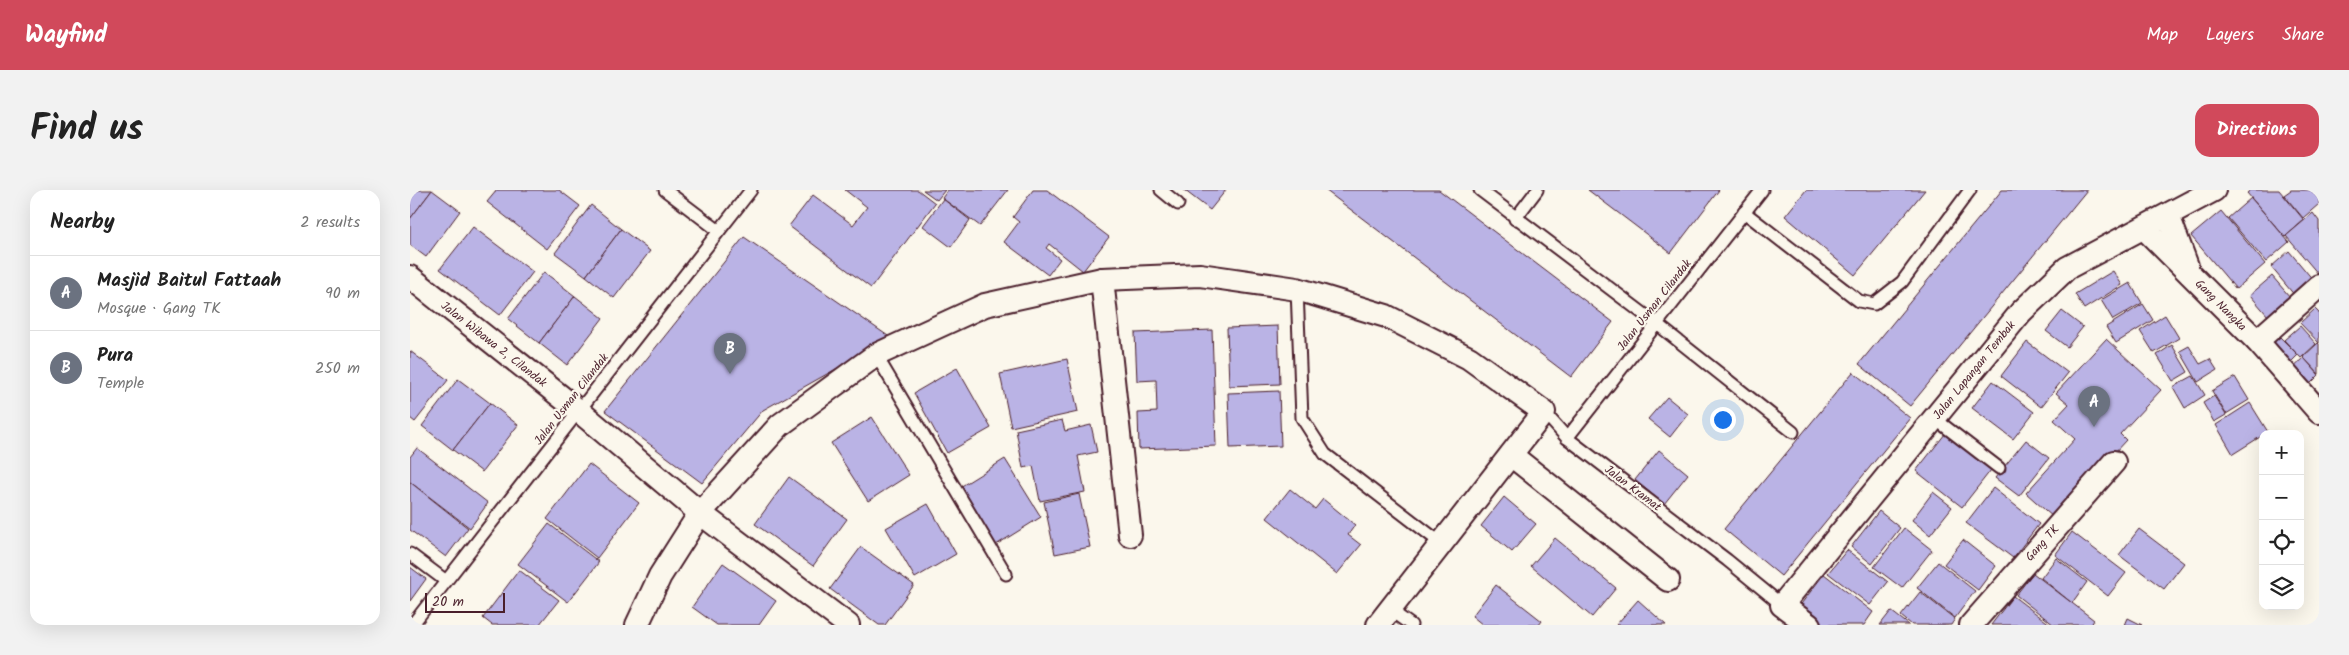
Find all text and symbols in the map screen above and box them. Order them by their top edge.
text: Wayfind [25,16,107,55]
text: Map [2147,21,2178,50]
text: Layers [2206,21,2254,50]
text: Share [2282,21,2324,50]
text: Find us [30,102,143,158]
button: Directions [2195,104,2319,157]
text: Nearby [50,206,115,239]
text: 2 results [300,210,360,235]
street label: Jalan Usman Cilandak [1612,255,1697,355]
text: Masjid Baitul Fattaah [97,266,281,296]
street label: Gang Nangka [2190,275,2251,336]
text: A [61,281,71,306]
text: 90 m [325,281,360,306]
text: Mosque · Gang TK [97,296,221,321]
street label: Jalan Wibawa 2, Cilandak [436,297,551,392]
street label: Jalan Lapangan Tembak [1928,316,2021,424]
pin: B [714,333,746,374]
text: Pura [97,341,133,371]
street label: Jalan Usman Cilandak [529,349,614,449]
text: B [61,356,71,381]
text: 250 m [315,356,360,381]
text: Temple [97,371,144,396]
pin: A [2078,386,2110,427]
your location [1710,407,1736,433]
map controls [2259,430,2304,610]
button: + [2259,430,2304,475]
street label: Jalan Kramat [1600,460,1666,517]
button: − [2259,475,2304,520]
street label: Gang TK [2021,520,2065,566]
button: locate [2259,520,2304,565]
button: layers [2259,565,2304,610]
scale bar [425,590,505,613]
text: 20 m [432,591,464,613]

